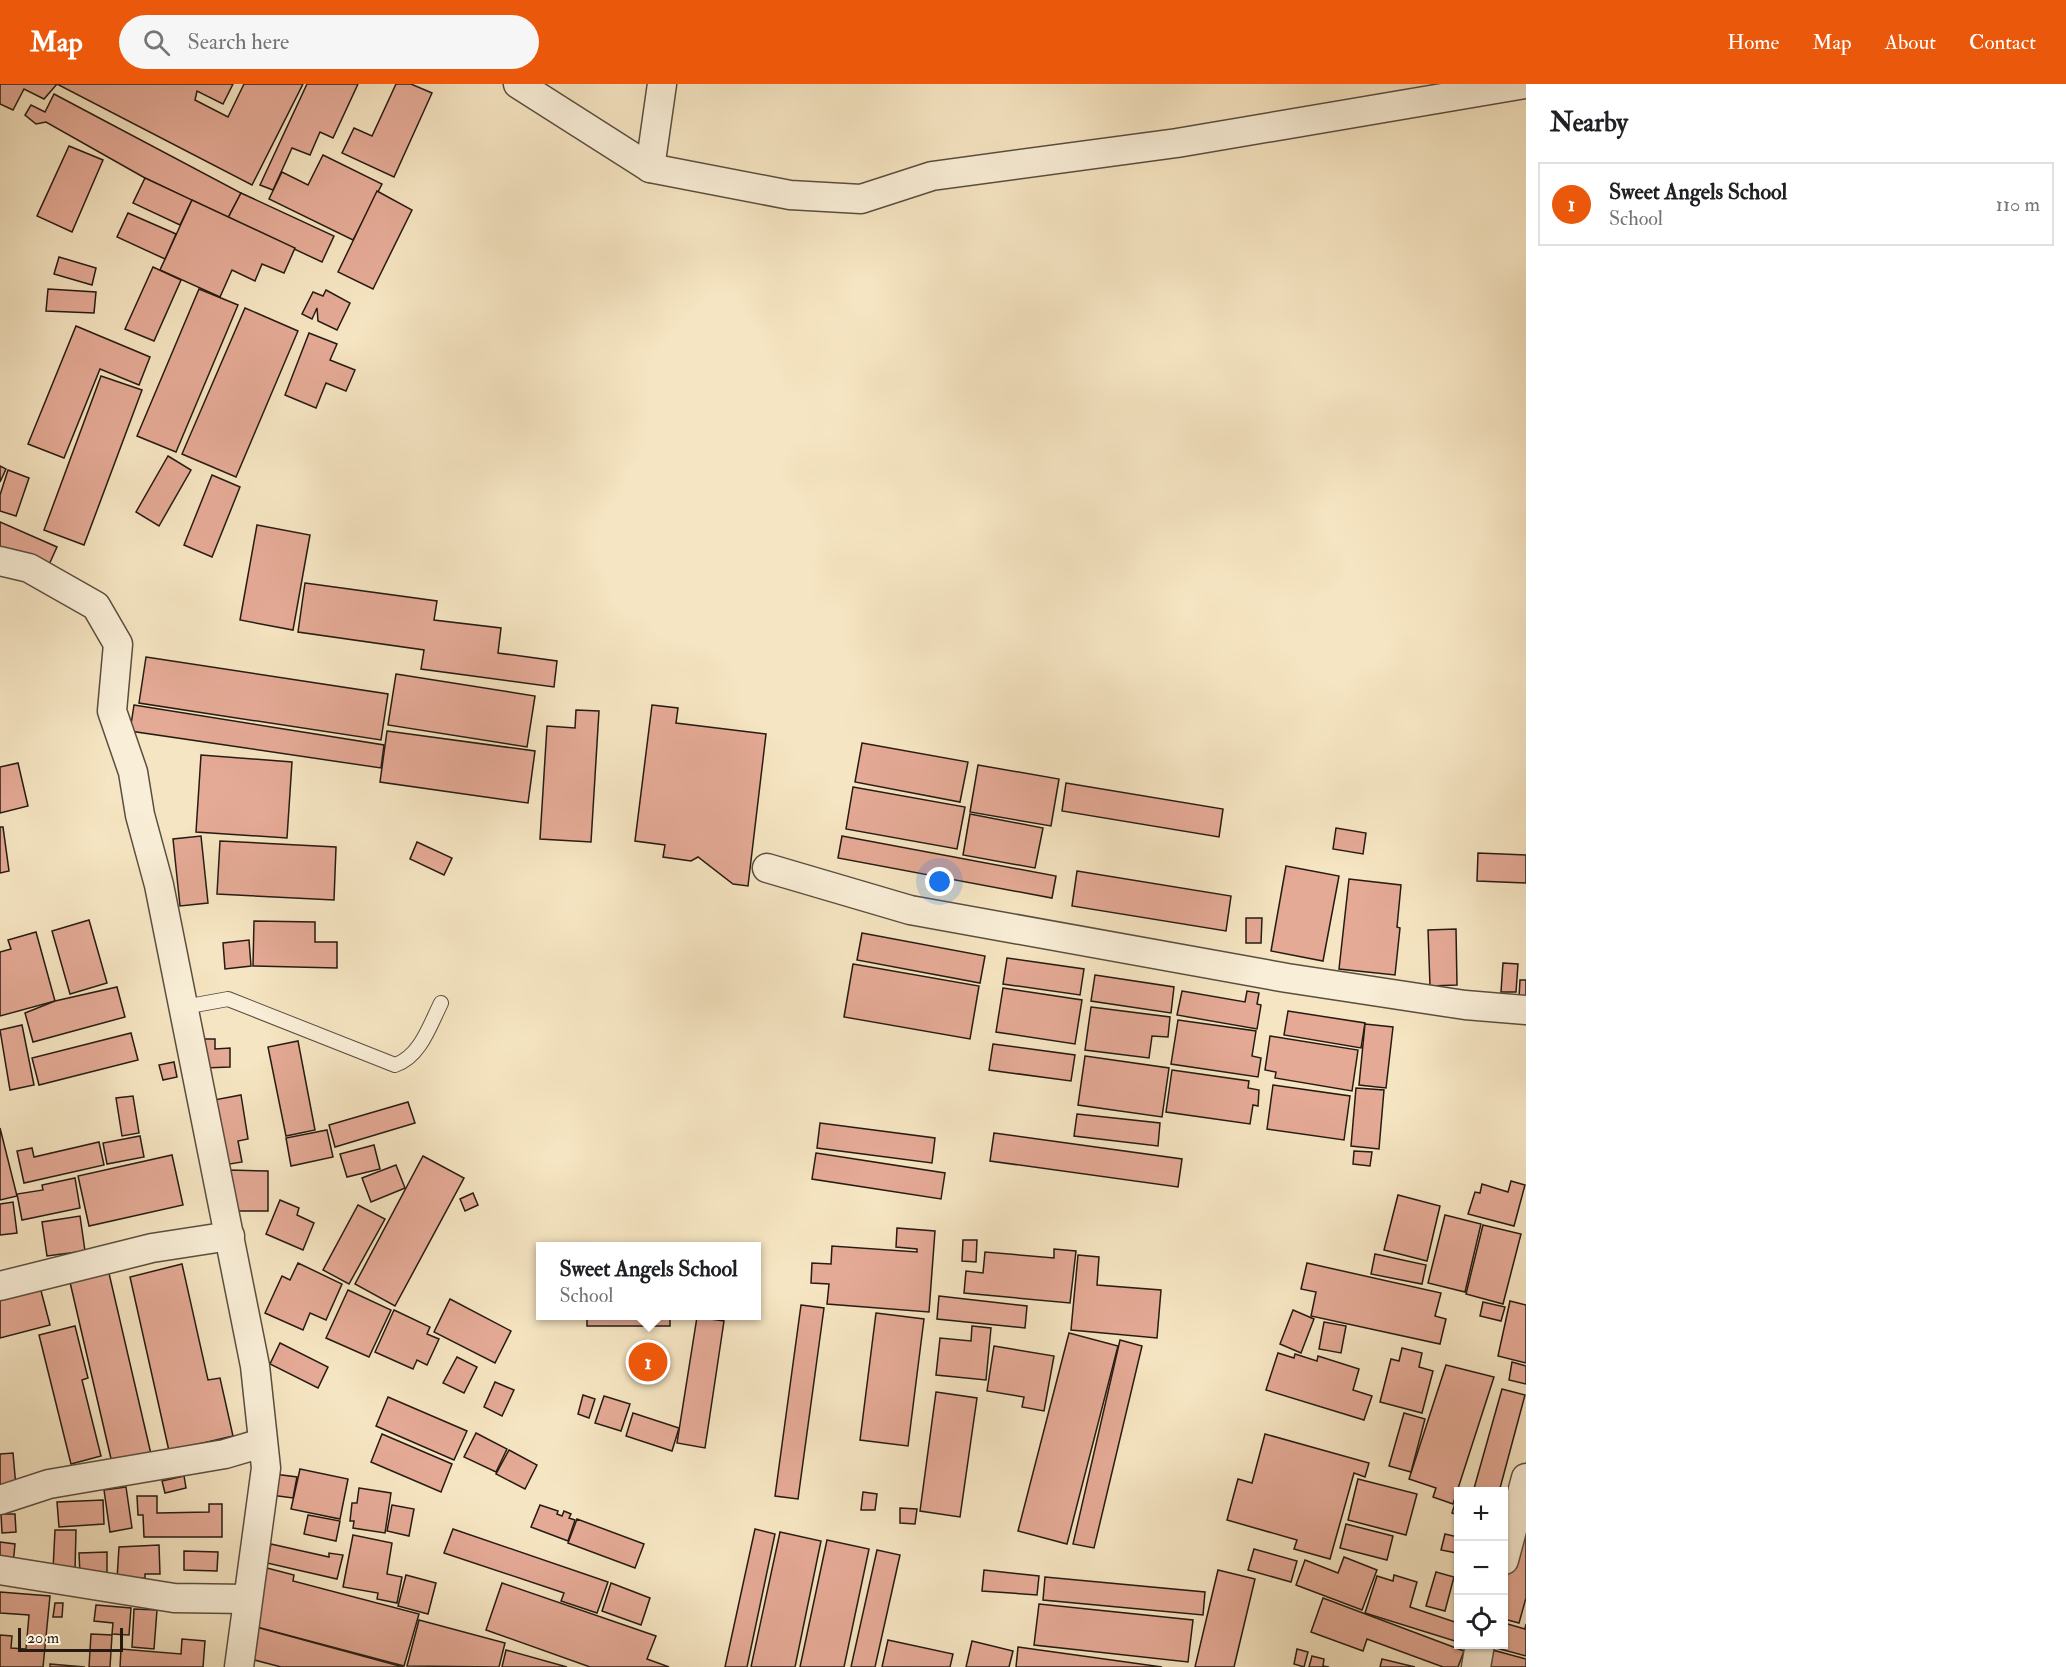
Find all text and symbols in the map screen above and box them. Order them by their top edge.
search box [119,15,539,69]
text: Map [30,25,83,60]
icon: search [140,26,173,59]
text: Search here [188,28,289,56]
text: Home [1727,29,1779,56]
text: Map [1812,29,1852,56]
text: About [1885,29,1936,56]
text: Contact [1969,29,2036,56]
text: Nearby [1550,107,1628,139]
text: Sweet Angels School [1609,178,1787,206]
text: 1 [1568,192,1575,217]
text: 110 m [1996,192,2040,217]
text: School [1609,206,1663,231]
your location [925,867,954,896]
popup [536,1242,761,1320]
text: Sweet Angels School [559,1255,738,1283]
text: School [559,1283,613,1308]
pin: 1 [628,1340,668,1384]
map controls [1454,1487,1508,1649]
button: + [1454,1487,1508,1541]
button: − [1454,1541,1508,1595]
button: locate [1454,1595,1508,1649]
scale bar [18,1625,123,1652]
text: 20 m [27,1628,59,1648]

